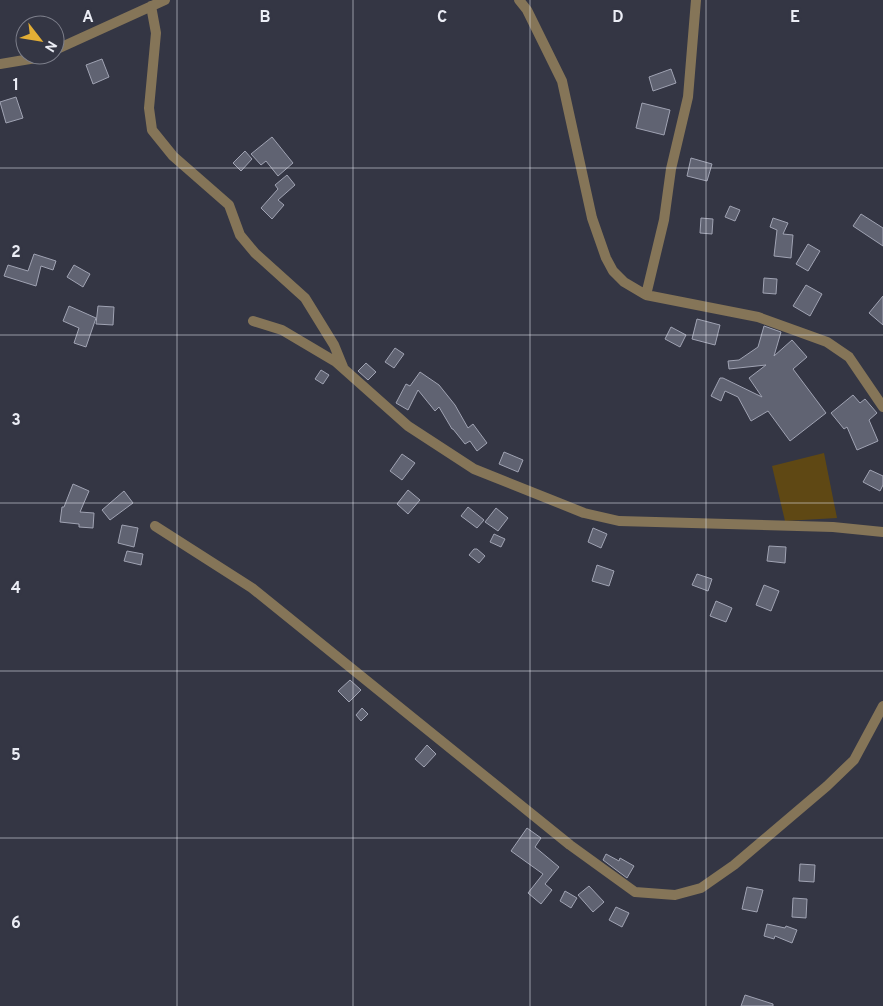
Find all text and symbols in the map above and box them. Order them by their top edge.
text: A [82,8,94,28]
text: B [259,8,271,28]
text: C [437,8,447,28]
text: D [612,8,624,28]
text: E [790,8,800,28]
north arrow [15,15,65,65]
text: N [40,37,60,55]
text: 1 [13,76,19,96]
text: 2 [11,243,21,263]
text: 3 [11,411,21,431]
text: 4 [11,579,21,599]
text: 5 [11,746,21,766]
text: 6 [11,914,21,934]

